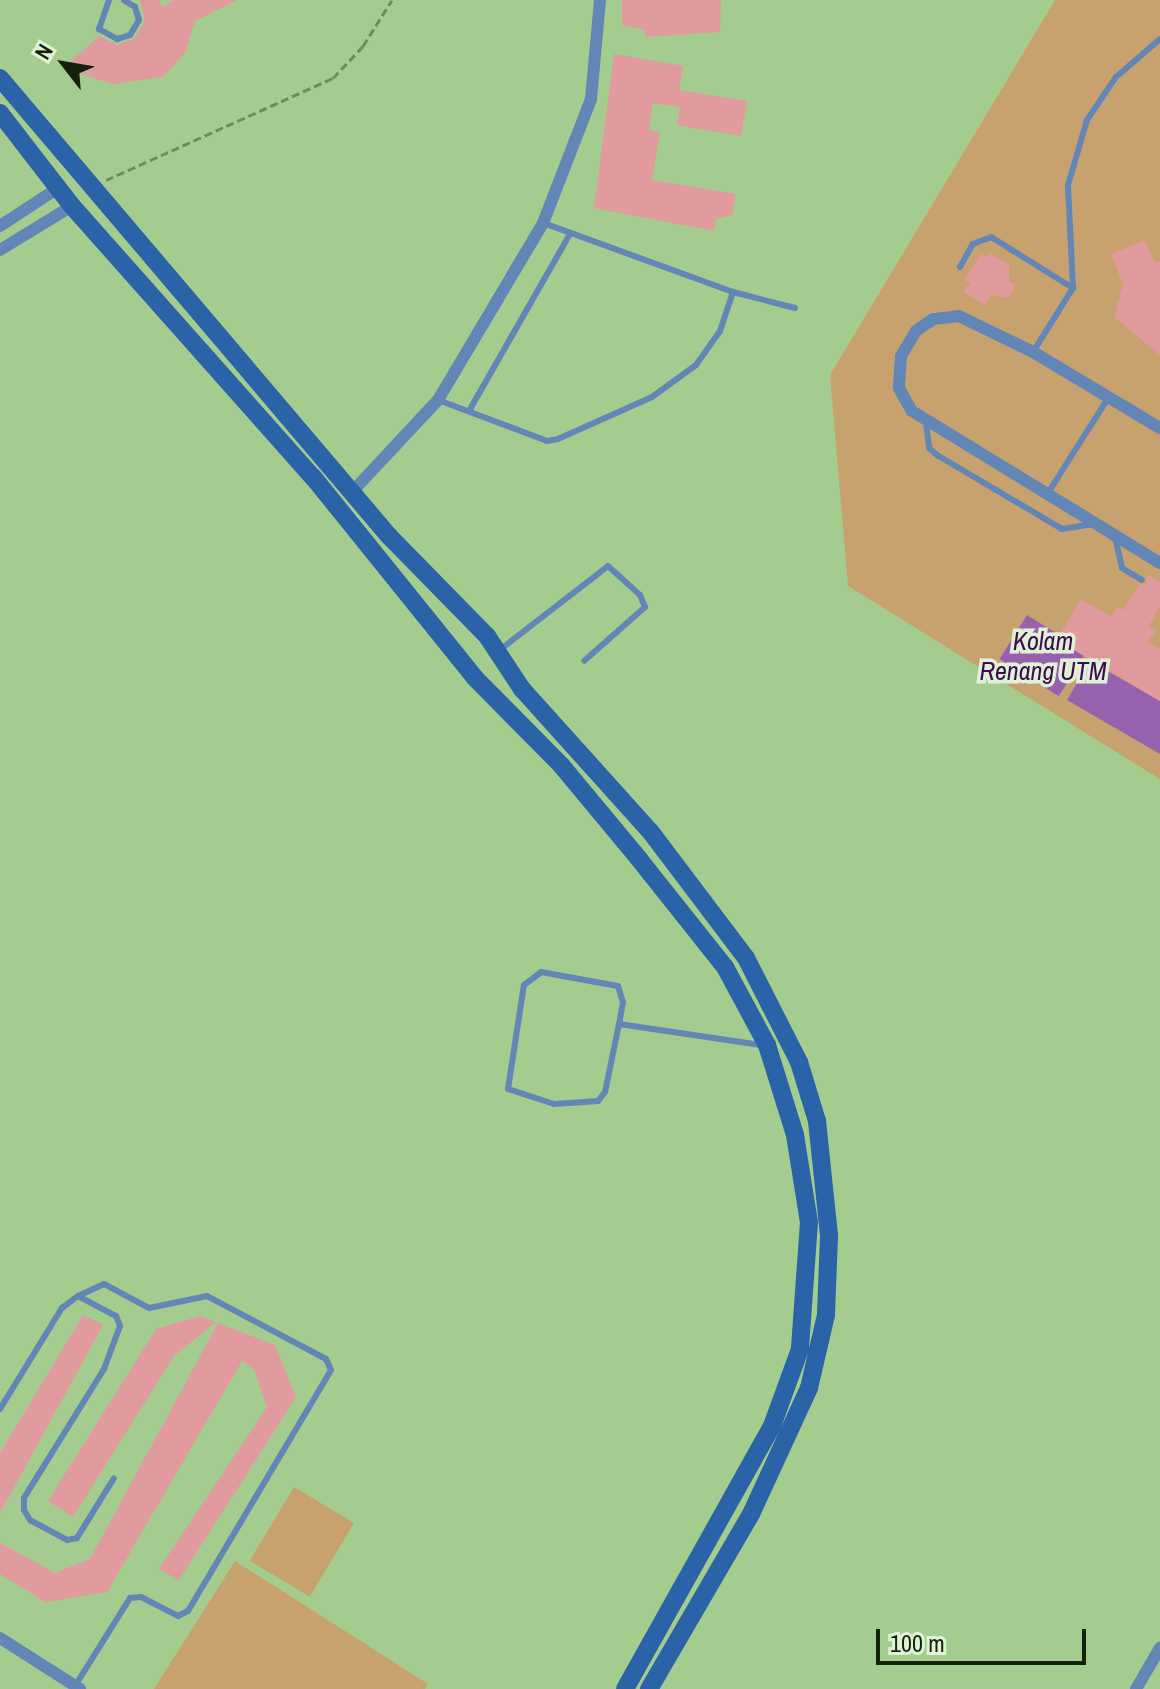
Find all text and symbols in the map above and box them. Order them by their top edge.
north arrow [24,24,104,104]
text: N [27,38,60,65]
water label: Kolam Renang UTM [980,625,1106,686]
scale bar [880,1613,1090,1663]
text: 100 m [890,1627,945,1659]

